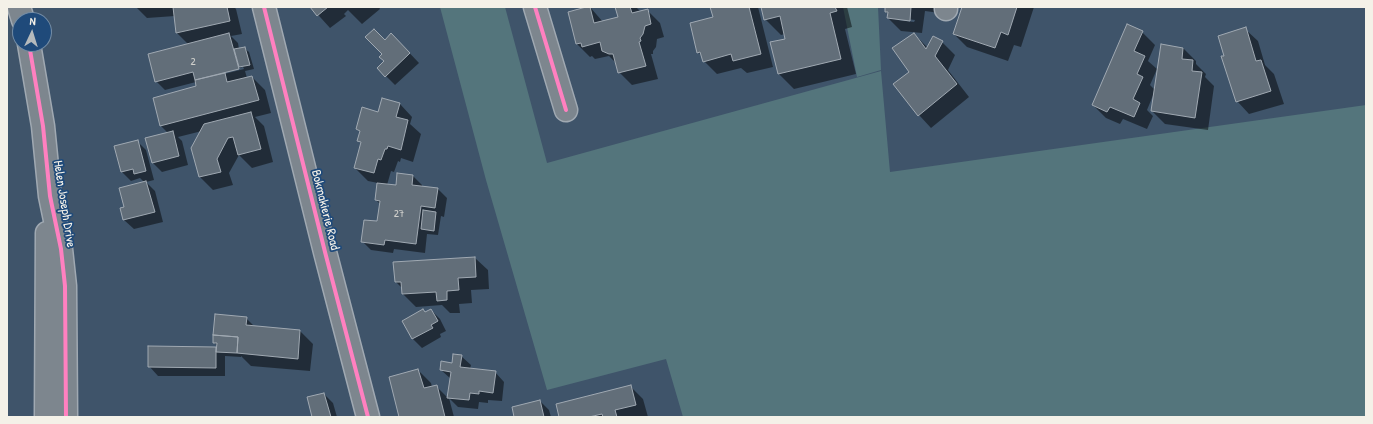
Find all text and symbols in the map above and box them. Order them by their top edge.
north arrow [12,12,52,52]
text: N [29,14,36,28]
house number: 2 [190,55,196,69]
street label: Helen Joseph Drive [49,160,79,248]
street label: Bokmakierie Road [308,168,342,252]
house number: 27 [394,207,404,221]

